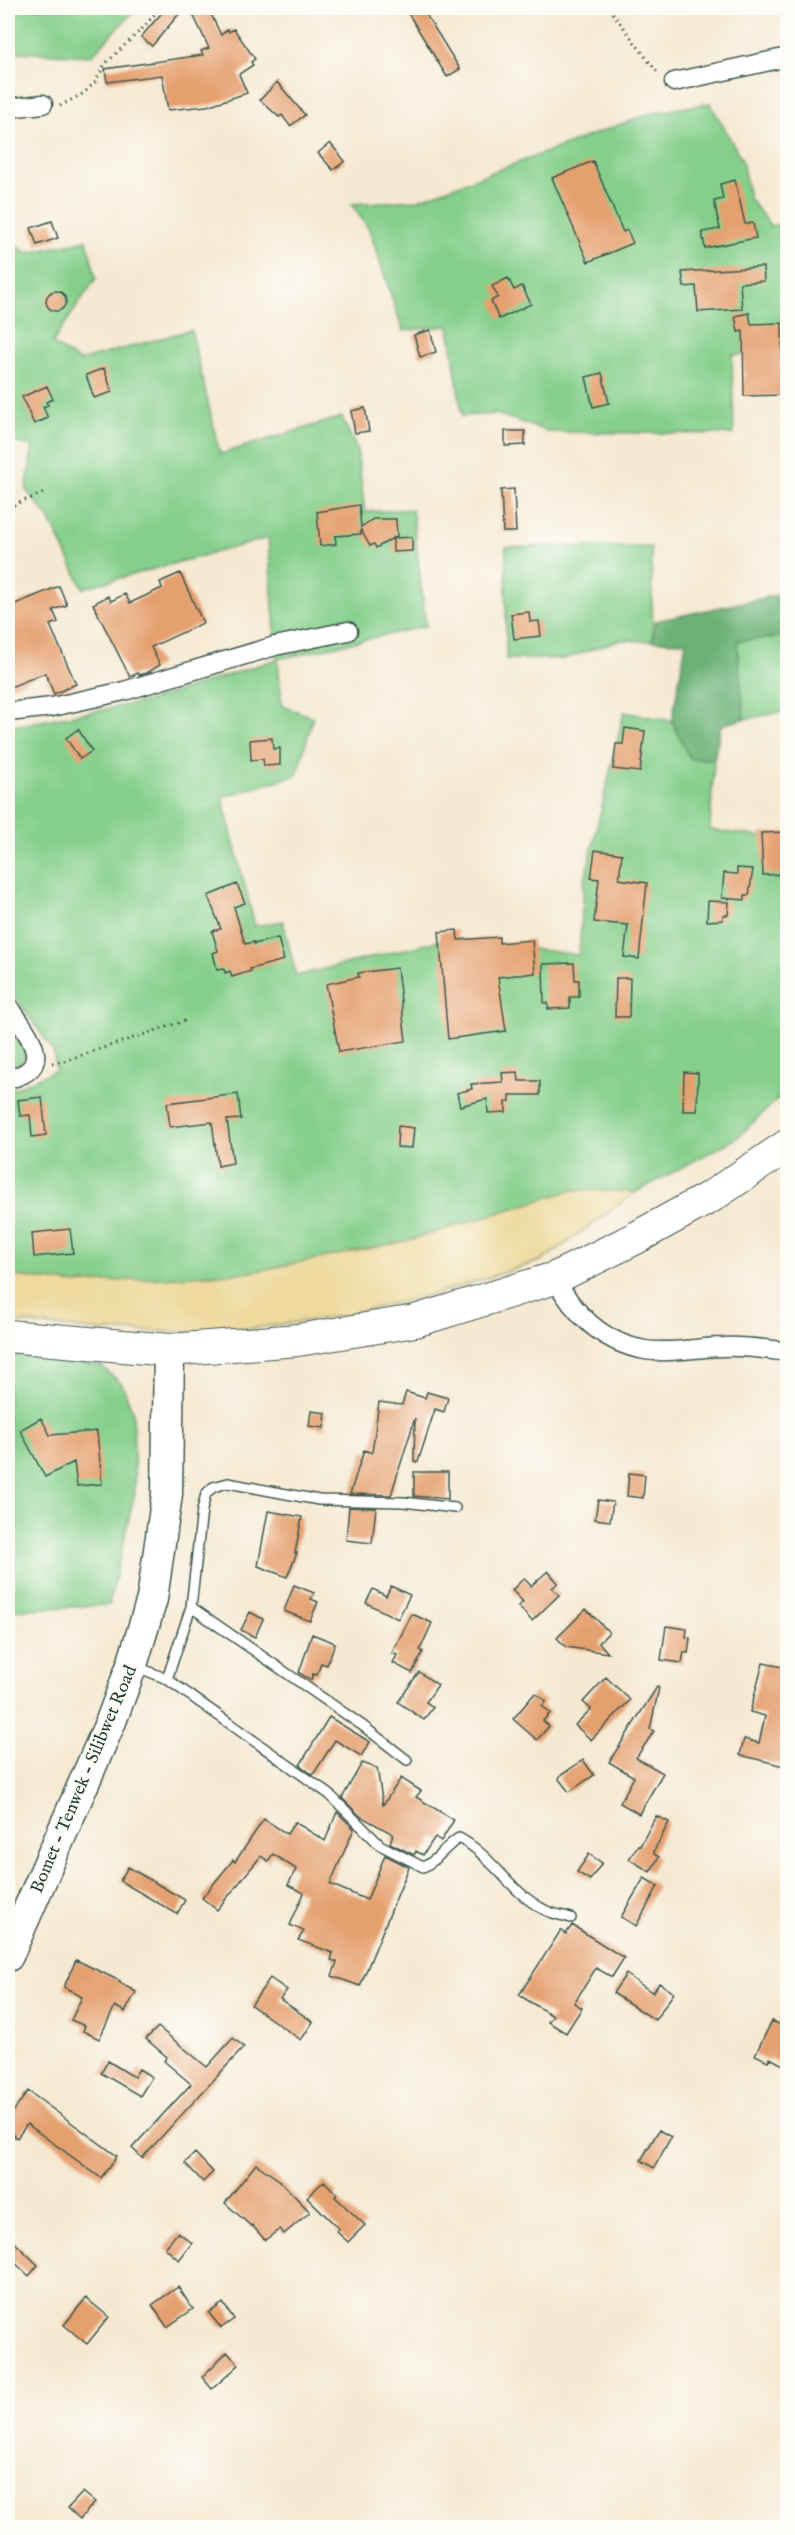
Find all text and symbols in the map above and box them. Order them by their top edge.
street label: Bomet - Tenwek - Silibwet Road [26,1662,143,1897]

